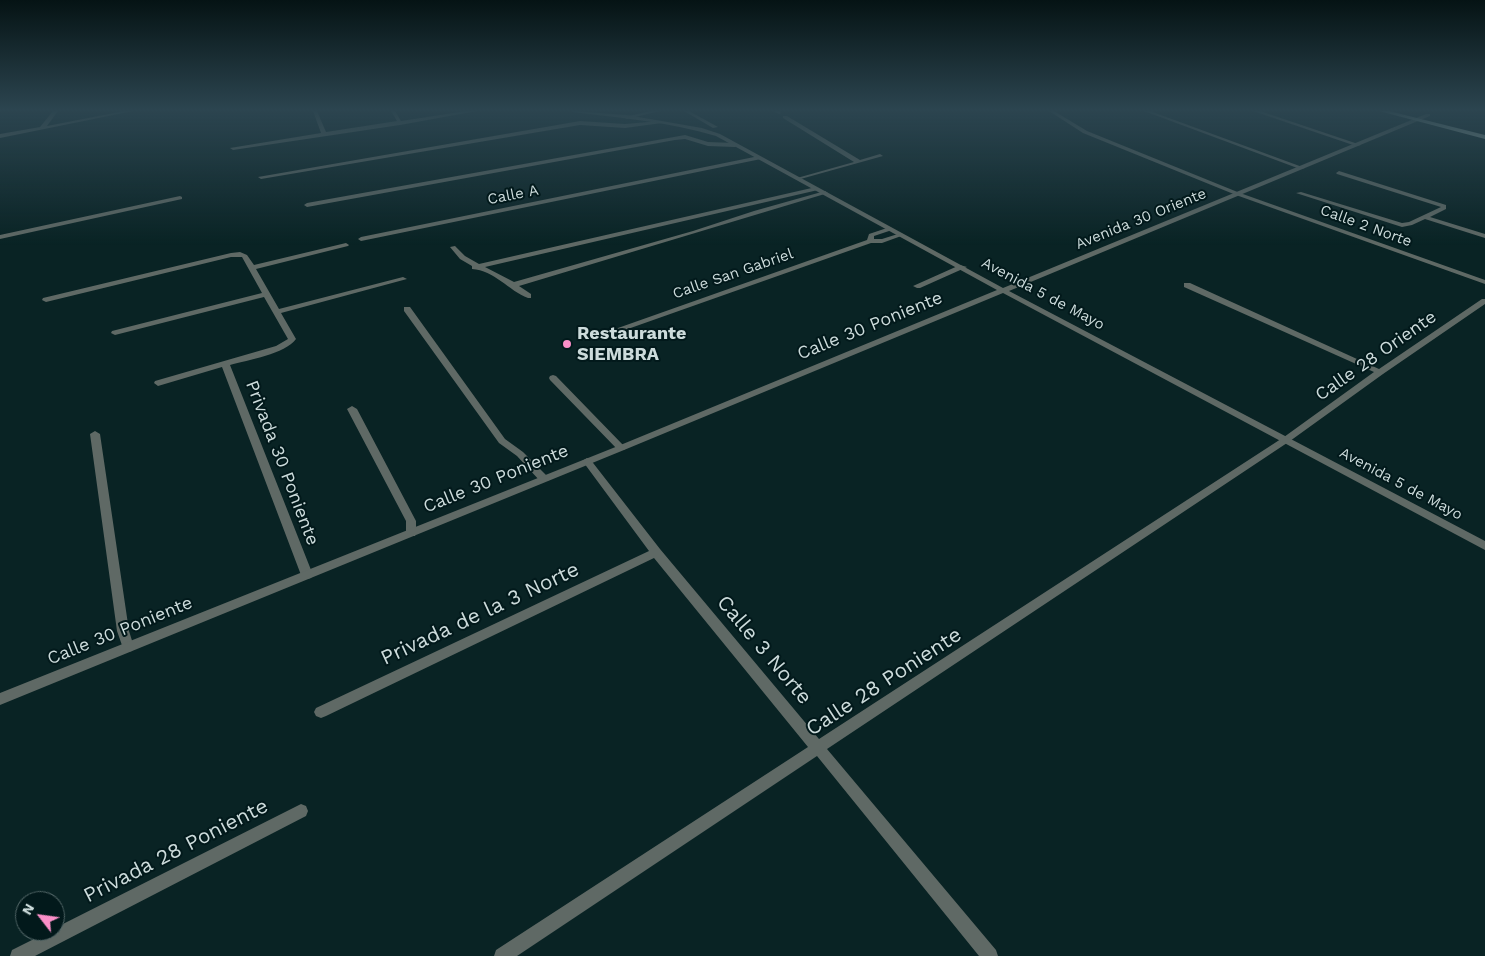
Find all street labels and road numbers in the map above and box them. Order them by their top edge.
street label: Calle A [486,181,540,209]
street label: Avenida 30 Oriente [1073,185,1209,253]
street label: Calle 2 Norte [1318,201,1414,251]
street label: Calle San Gabriel [670,245,796,303]
street label: Avenida 5 de Mayo [978,254,1108,334]
street label: Calle 30 Poniente [794,287,946,365]
street label: Calle 28 Oriente [1311,306,1441,406]
street label: Privada 30 Poniente [241,378,323,548]
street label: Calle 30 Poniente [420,440,572,518]
street label: Avenida 5 de Mayo [1336,444,1466,524]
street label: Privada de la 3 Norte [377,557,583,671]
street label: Calle 3 Norte [711,590,817,710]
street label: Calle 30 Poniente [44,592,196,670]
street label: Calle 28 Poniente [801,622,967,742]
street label: Privada 28 Poniente [80,794,272,908]

